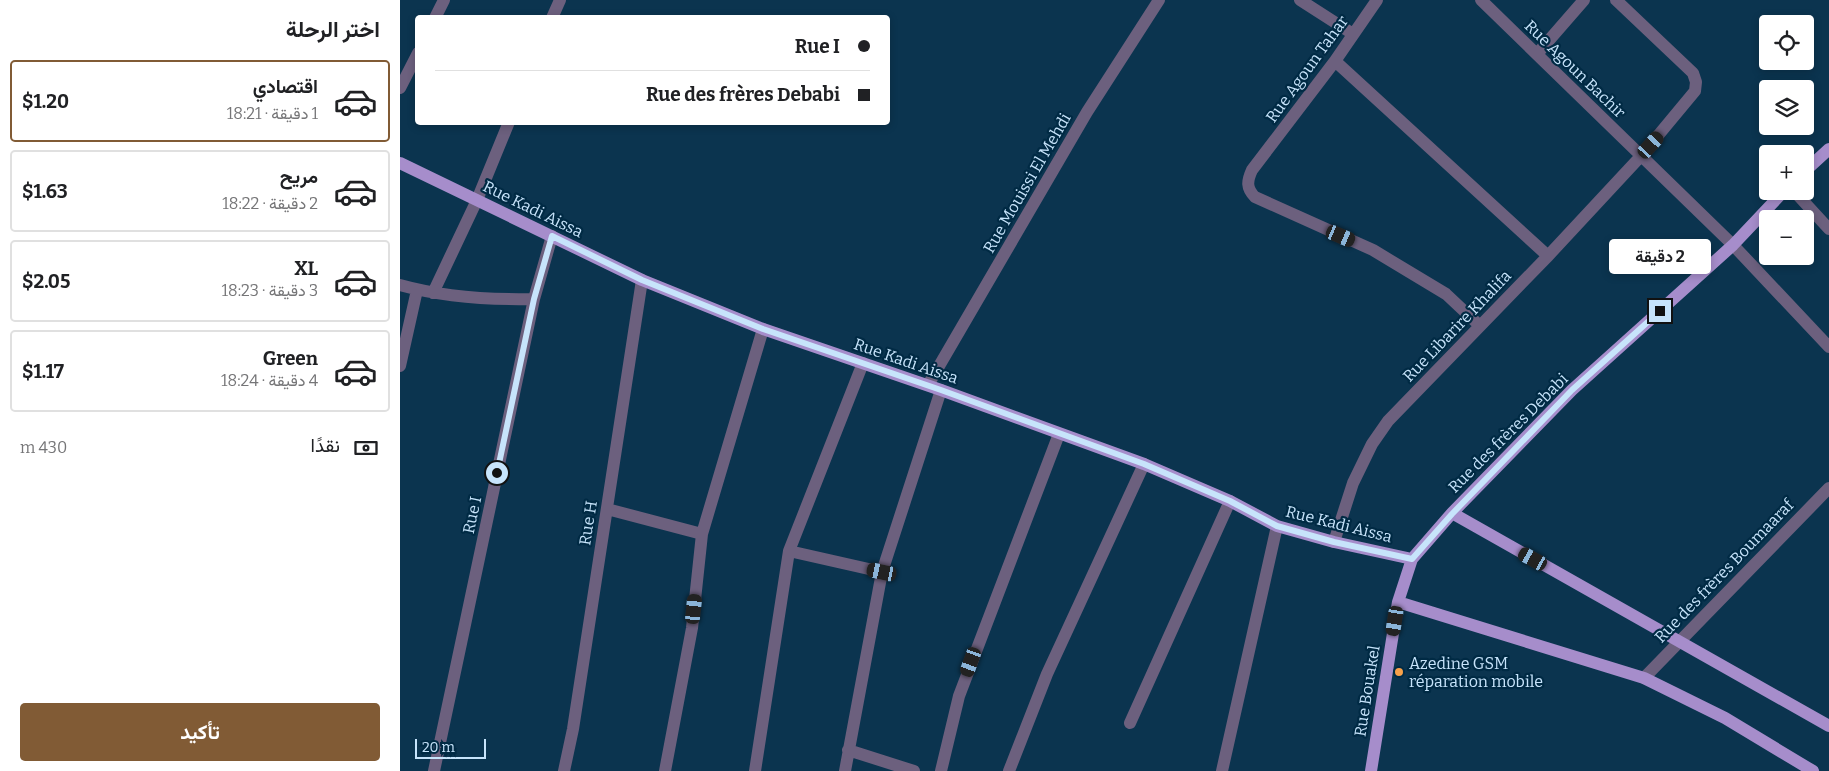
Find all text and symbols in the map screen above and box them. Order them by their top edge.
street label: Rue Agoun Tahar [1262,12,1352,126]
map controls [1759,15,1814,265]
button: locate [1759,15,1814,70]
text: اختر الرحلة [286,16,380,43]
street label: Rue Agoun Bachir [1521,16,1629,122]
text: Rue I [795,35,840,58]
text: اقتصادي [253,75,318,98]
icon: car [333,79,378,124]
button: layers [1759,80,1814,135]
text: Rue des frères Debabi [646,83,840,106]
text: $1.20 [22,90,69,113]
text: 1 دقيقة · 18:21 [227,104,318,123]
street label: Rue Mouissi El Mehdi [979,110,1075,256]
car [1635,129,1666,161]
button: + [1759,145,1814,200]
text: مريح [280,165,318,188]
icon: car [333,169,378,214]
street label: Rue Kadi Aissa [480,177,586,241]
text: $1.63 [22,180,68,203]
text: 2 دقيقة · 18:22 [222,194,318,213]
button: − [1759,210,1814,265]
car [1324,223,1357,249]
callout: 2 دقيقة [1609,238,1711,274]
text: 2 دقيقة [1635,247,1685,266]
text: XL [294,257,318,280]
icon: car [333,259,378,304]
street label: Rue Libarire Khalifa [1399,266,1515,386]
text: $2.05 [22,270,70,293]
text: 3 دقيقة · 18:23 [222,281,318,300]
route end [1649,300,1671,322]
street label: Rue Kadi Aissa [851,334,961,388]
text: Green [263,347,318,370]
icon: car [333,349,378,394]
text: $1.17 [22,360,64,383]
street label: Rue des frères Debabi [1444,369,1572,497]
text: 4 دقيقة · 18:24 [221,371,318,390]
text: نقدًا [311,434,340,457]
icon: cash [352,434,380,462]
text: 430 m [20,438,67,457]
route start [486,462,508,484]
street label: Rue des frères Boumaaraf [1651,494,1798,647]
street label: Rue I [459,495,485,535]
street label: Rue H [575,499,601,547]
street label: Rue Kadi Aissa [1284,502,1394,546]
car [1516,545,1549,573]
car [865,562,898,582]
car [684,593,703,625]
car [1385,605,1404,637]
street label: Rue Bouakel [1350,644,1384,738]
car [958,645,983,679]
place label: Azedine GSM réparation mobile [1409,654,1543,691]
marker: Azedine GSM réparation mobile [1393,666,1405,678]
button: تأكيد [20,703,380,761]
scale bar [415,736,486,759]
text: 20 m [422,739,455,756]

